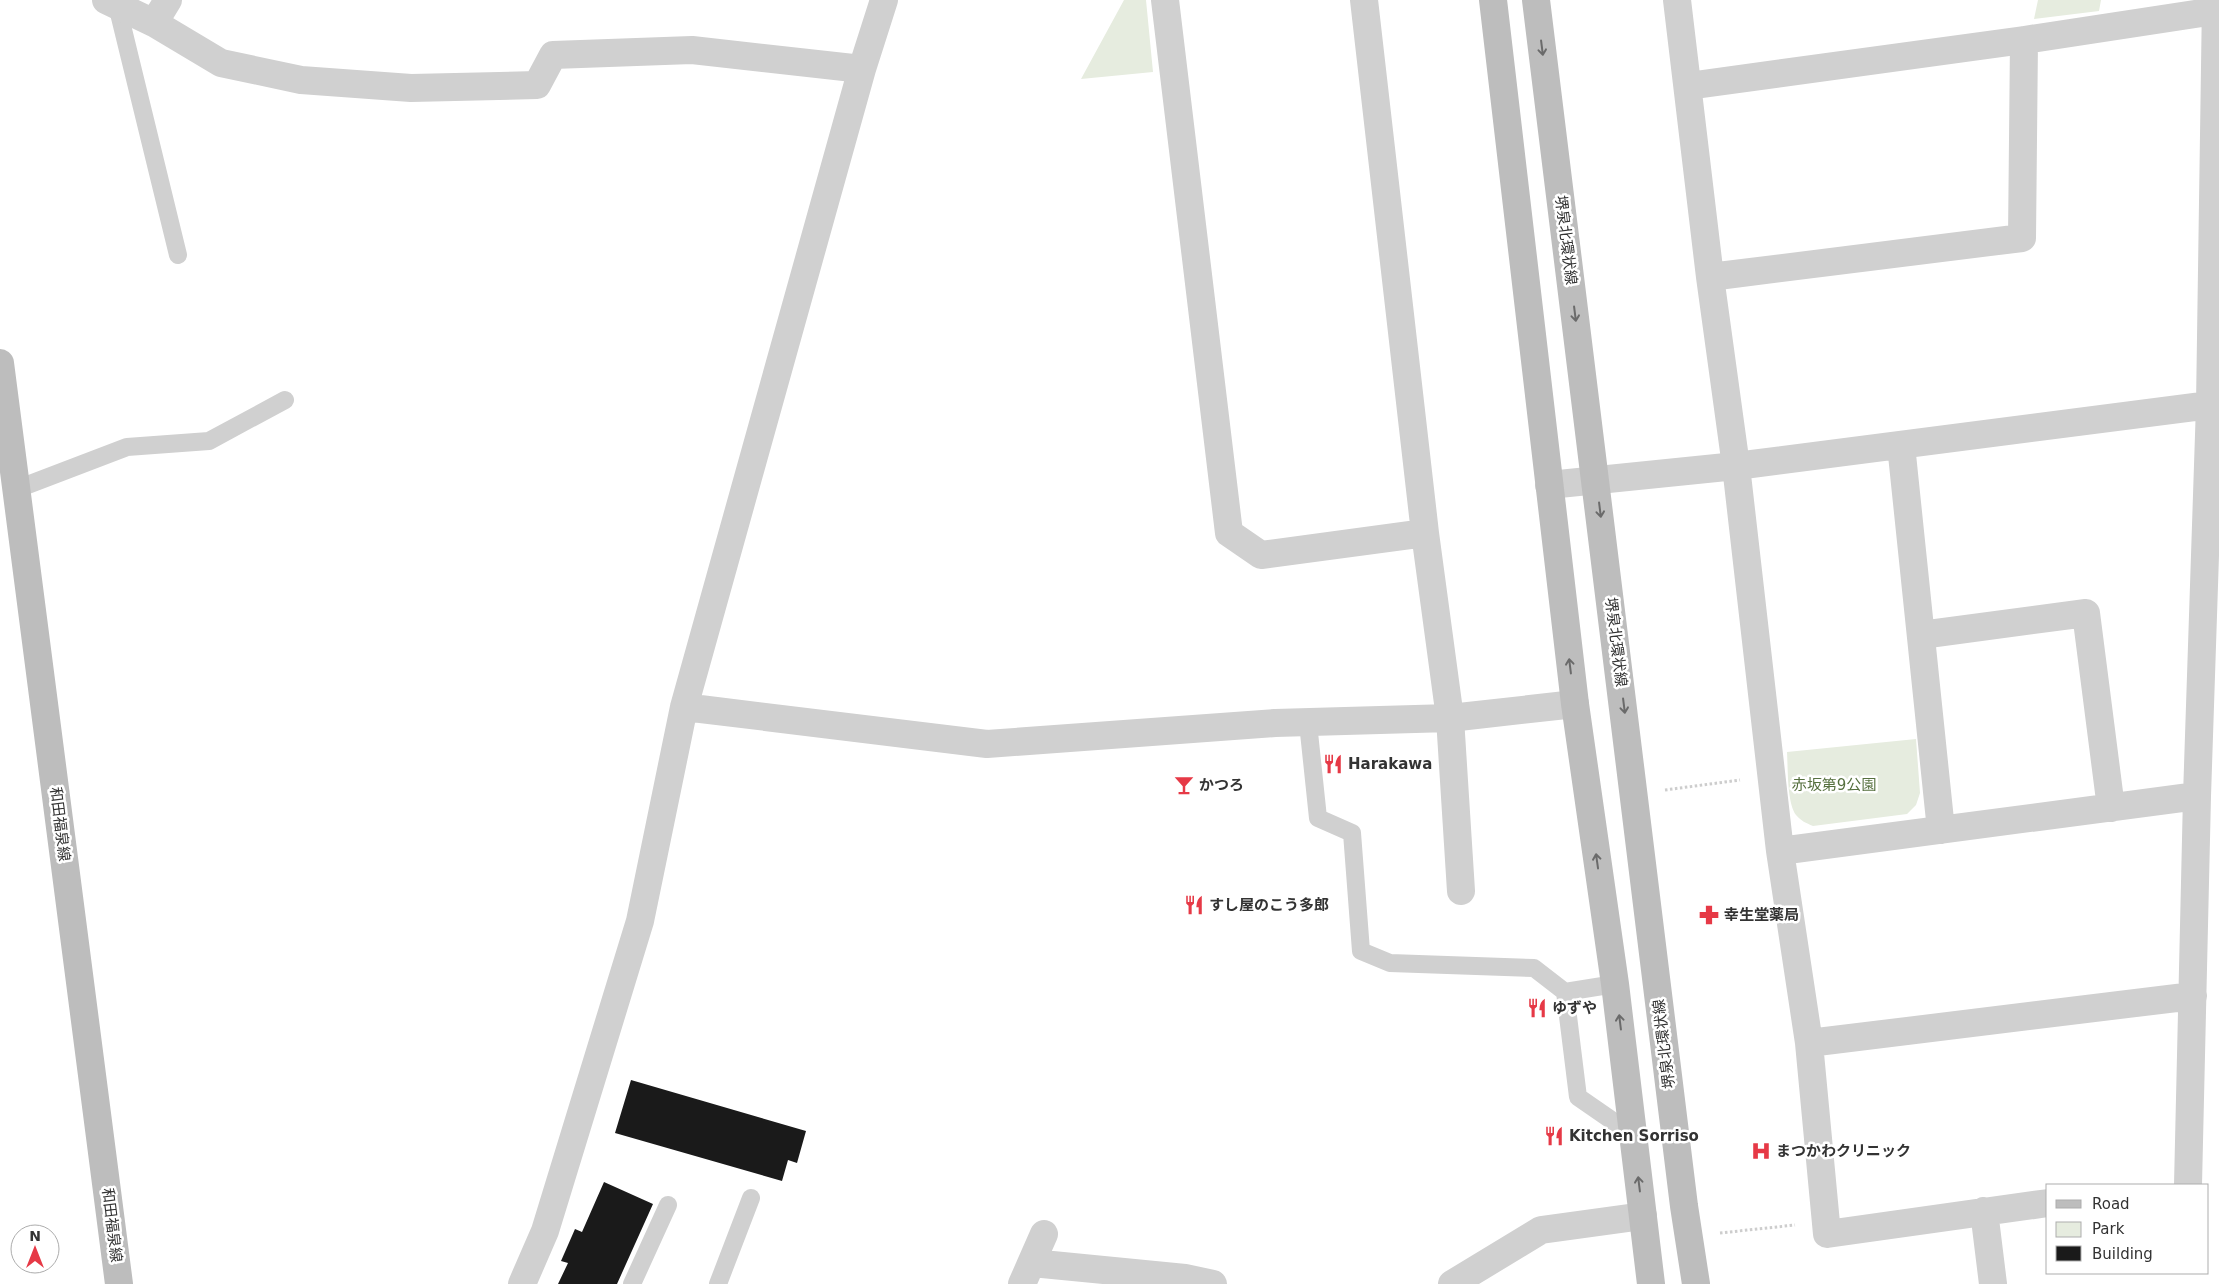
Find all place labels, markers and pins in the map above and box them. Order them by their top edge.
restaurant icon: Harakawa [1322,753,1344,775]
place label: Harakawa [1348,755,1432,773]
bar icon: かつろ [1173,774,1195,796]
place label: かつろ [1199,776,1244,794]
restaurant icon: すし屋のこう多郎 [1183,894,1205,916]
place label: すし屋のこう多郎 [1209,896,1329,914]
pharmacy icon: 幸生堂薬局 [1698,904,1720,926]
place label: 幸生堂薬局 [1724,906,1799,924]
restaurant icon: ゆずや [1526,997,1548,1019]
place label: ゆずや [1552,999,1597,1017]
restaurant icon: Kitchen Sorriso [1543,1125,1565,1147]
place label: Kitchen Sorriso [1569,1127,1699,1145]
hospital icon: まつかわクリニック [1750,1140,1772,1162]
place label: まつかわクリニック [1776,1142,1911,1160]

